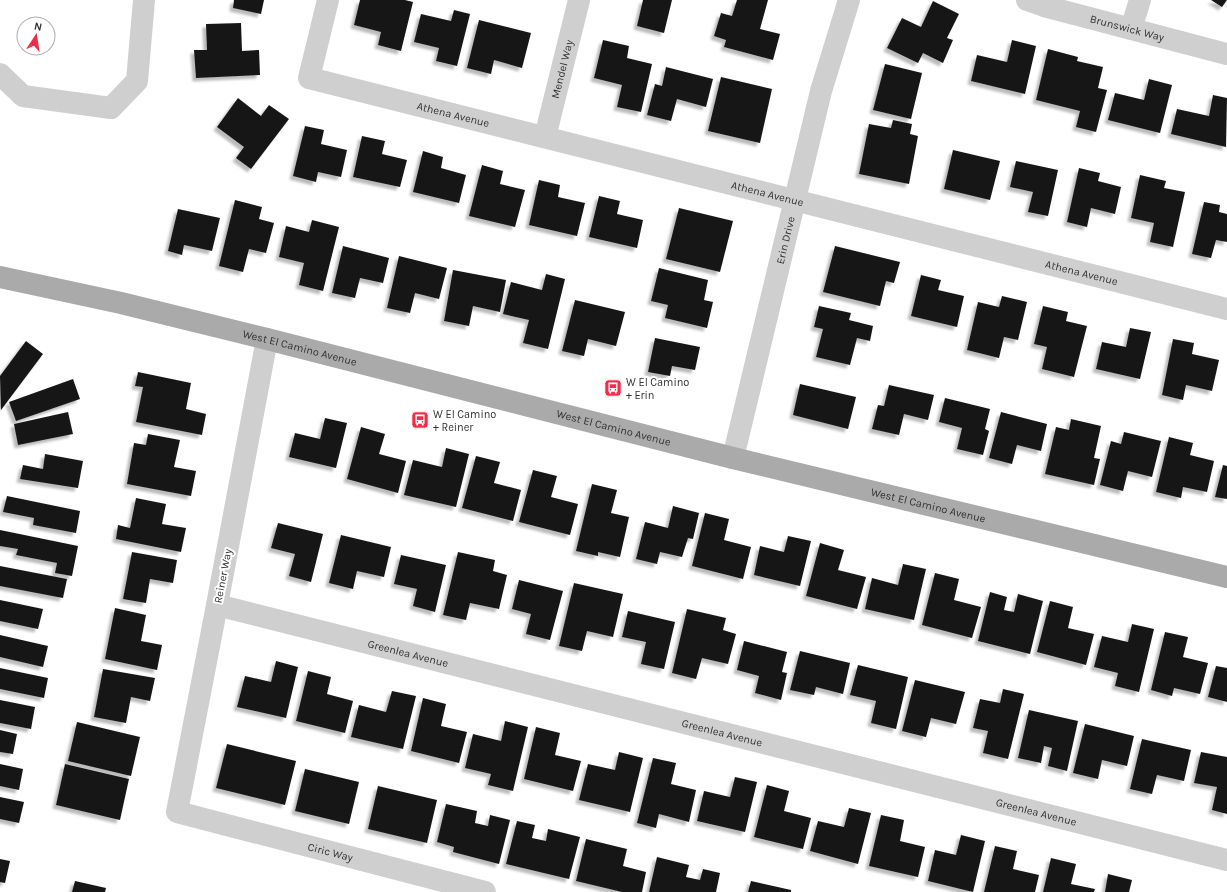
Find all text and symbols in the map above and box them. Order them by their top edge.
street label: Brunswick Way [1089,12,1166,44]
north arrow [16,16,56,56]
text: N [33,20,43,34]
street label: Mendel Way [548,38,575,100]
street label: Athena Avenue [416,99,491,130]
street label: Athena Avenue [730,178,805,209]
street label: Erin Drive [773,215,797,265]
street label: Athena Avenue [1044,257,1120,288]
street label: West El Camino Avenue [241,327,359,368]
place label: W El Camino + Erin [626,376,689,402]
bus stop icon: W El Camino + Erin [603,378,623,398]
street label: West El Camino Avenue [555,407,673,448]
place label: W El Camino + Reiner [433,408,496,434]
bus stop icon: W El Camino + Reiner [410,410,430,430]
street label: West El Camino Avenue [870,485,987,525]
street label: Reiner Way [211,548,235,604]
street label: Greenlea Avenue [366,637,450,670]
street label: Greenlea Avenue [680,716,764,749]
street label: Greenlea Avenue [995,795,1078,828]
street label: Ciric Way [306,840,354,864]

